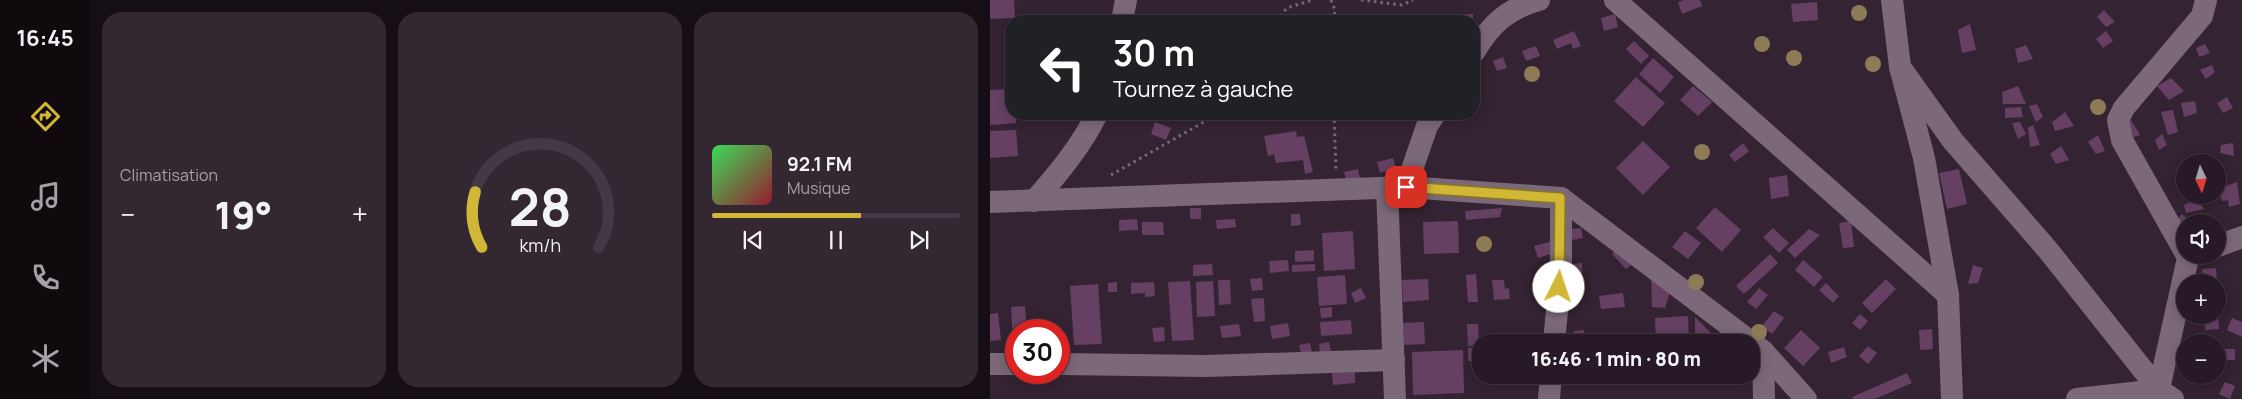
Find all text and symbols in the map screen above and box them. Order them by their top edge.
text: 16:45 [16,23,74,53]
text: 30 m [1113,29,1195,77]
icon: left [1030,35,1095,100]
text: Tournez à gauche [1113,74,1293,104]
icon: directions [28,99,63,134]
text: 92.1 FM [787,151,852,177]
north arrow [2176,154,2226,204]
map controls [2176,154,2226,384]
text: Climatisation [120,164,218,186]
pin [1385,166,1427,208]
text: 28 [509,171,571,242]
icon: arrive [1392,173,1420,201]
text: Musique [787,177,850,199]
icon: music [28,179,63,214]
text: 19° [214,188,272,240]
text: − [120,195,135,233]
text: + [352,195,368,233]
button: sound [2176,214,2226,264]
icon: previous [739,226,767,254]
icon: pause [822,226,850,254]
icon: next [905,226,933,254]
text: km/h [519,233,561,257]
icon: phone [28,260,63,295]
position arrow [1532,260,1584,312]
button: + [2176,274,2226,324]
speed limit sign: 30 [1005,319,1070,384]
button: − [2176,334,2226,384]
icon: climate [28,341,63,376]
text: 16:46 · 1 min · 80 m [1531,346,1701,372]

